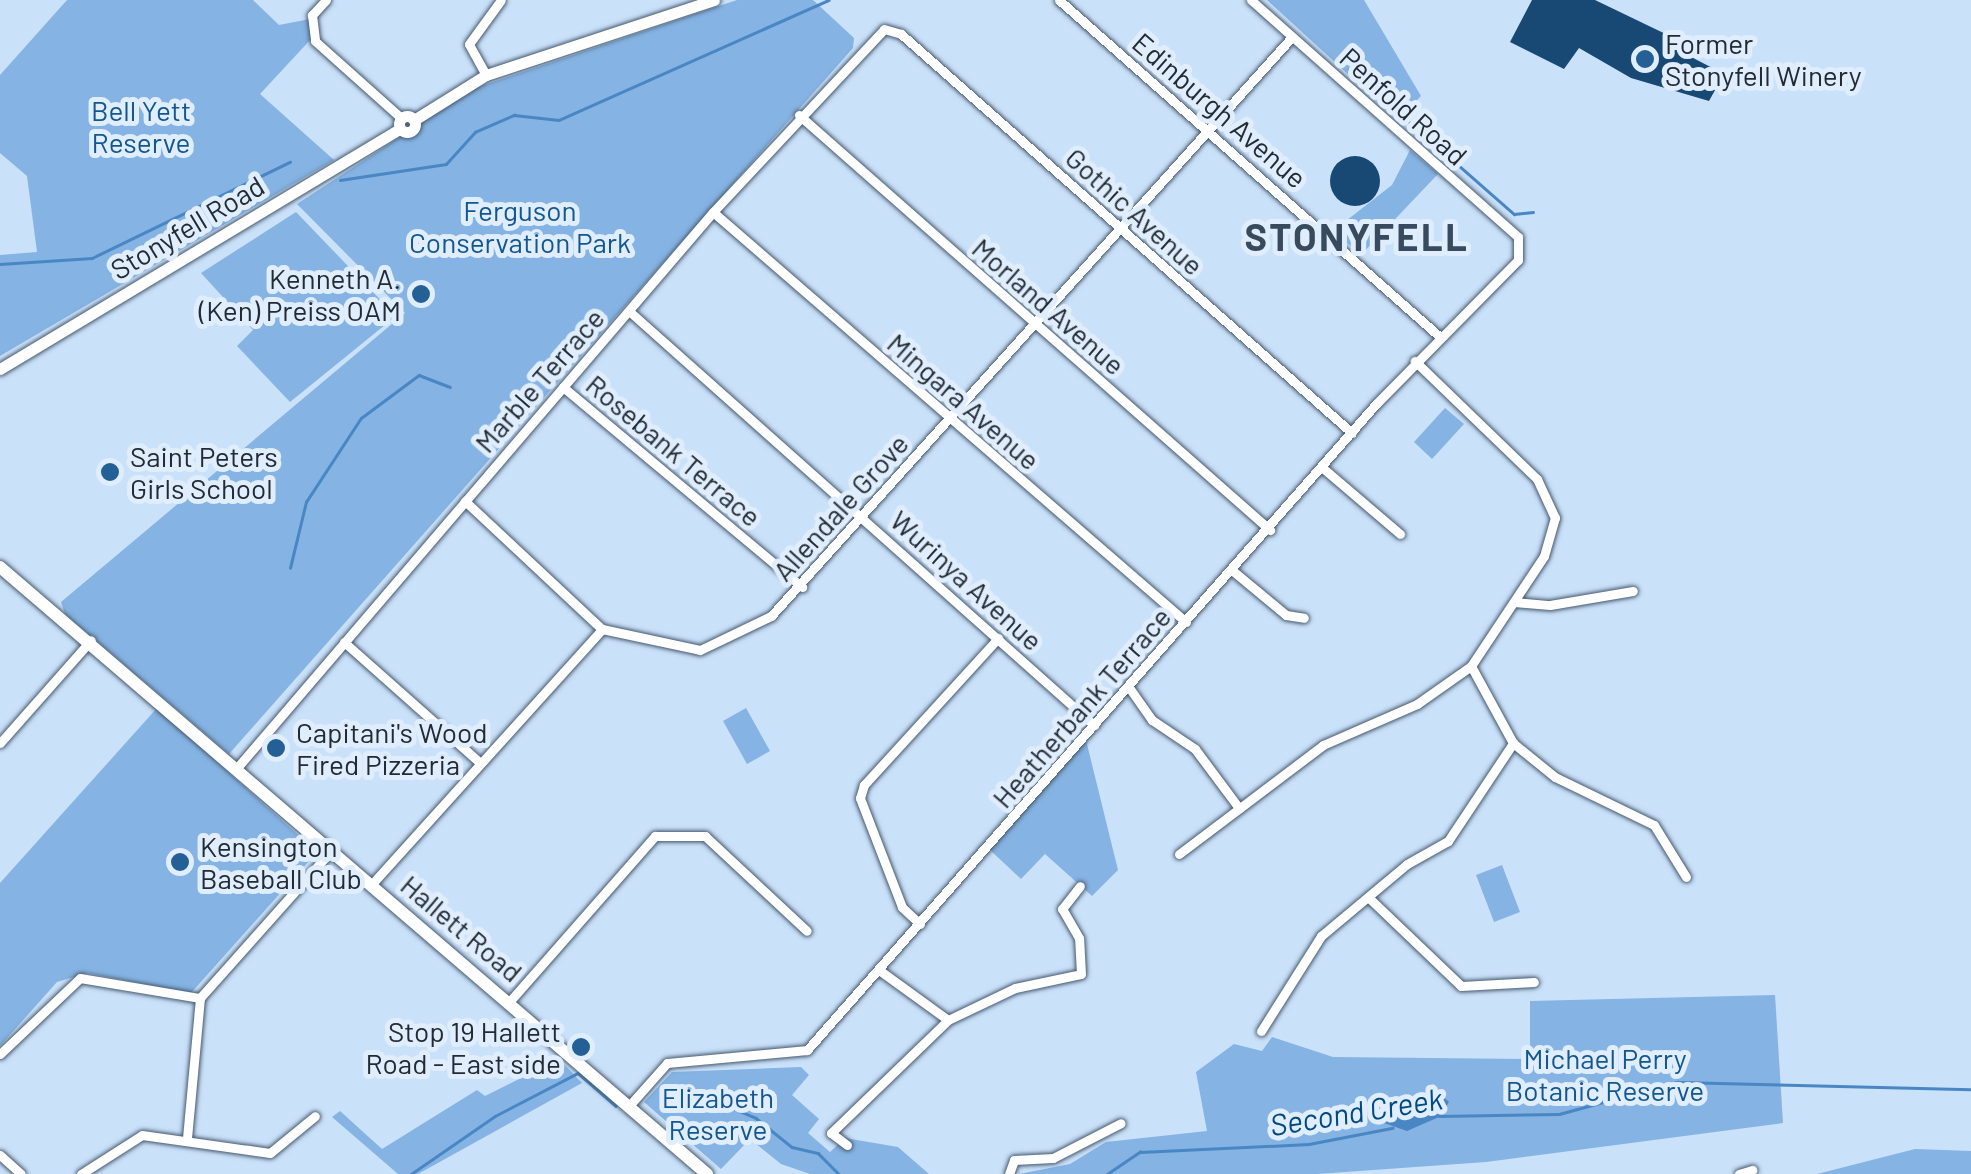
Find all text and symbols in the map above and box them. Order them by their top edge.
street label: Edinburgh Avenue [1126,25,1314,195]
place label: Former Stonyfell Winery [1665,26,1862,92]
street label: Penfold Road [1334,40,1474,172]
marker: Former Stonyfell Winery [1634,48,1656,70]
park label: Bell Yett Reserve [91,93,191,159]
street label: Gothic Avenue [1059,140,1211,282]
street label: Stonyfell Road [104,168,270,286]
park label: Ferguson Conservation Park [409,193,631,259]
district label: STONYFELL [1244,214,1470,260]
street label: Morland Avenue [966,231,1132,381]
place label: Kenneth A. (Ken) Preiss OAM [199,261,401,327]
marker: Kenneth A. (Ken) Preiss OAM [410,283,432,305]
street label: Marble Terrace [467,301,611,459]
street label: Mingara Avenue [881,326,1047,476]
street label: Rosebank Terrace [580,367,768,533]
street label: Allendale Grove [765,427,915,587]
place label: Saint Peters Girls School [130,439,278,505]
marker: Saint Peters Girls School [99,461,121,483]
street label: Wurinya Avenue [884,503,1050,657]
street label: Heatherbank Terrace [985,600,1177,814]
place label: Capitani's Wood Fired Pizzeria [296,715,487,781]
marker: Capitani's Wood Fired Pizzeria [265,737,287,759]
place label: Kensington Baseball Club [200,829,362,895]
marker: Kensington Baseball Club [169,851,191,873]
street label: Hallett Road [394,868,530,988]
place label: Stop 19 Hallett Road - East side [366,1014,561,1080]
marker: Stop 19 Hallett Road - East side [570,1036,592,1058]
park label: Michael Perry Botanic Reserve [1506,1041,1704,1107]
park label: Elizabeth Reserve [662,1080,774,1146]
water label: Second Creek [1267,1080,1445,1142]

